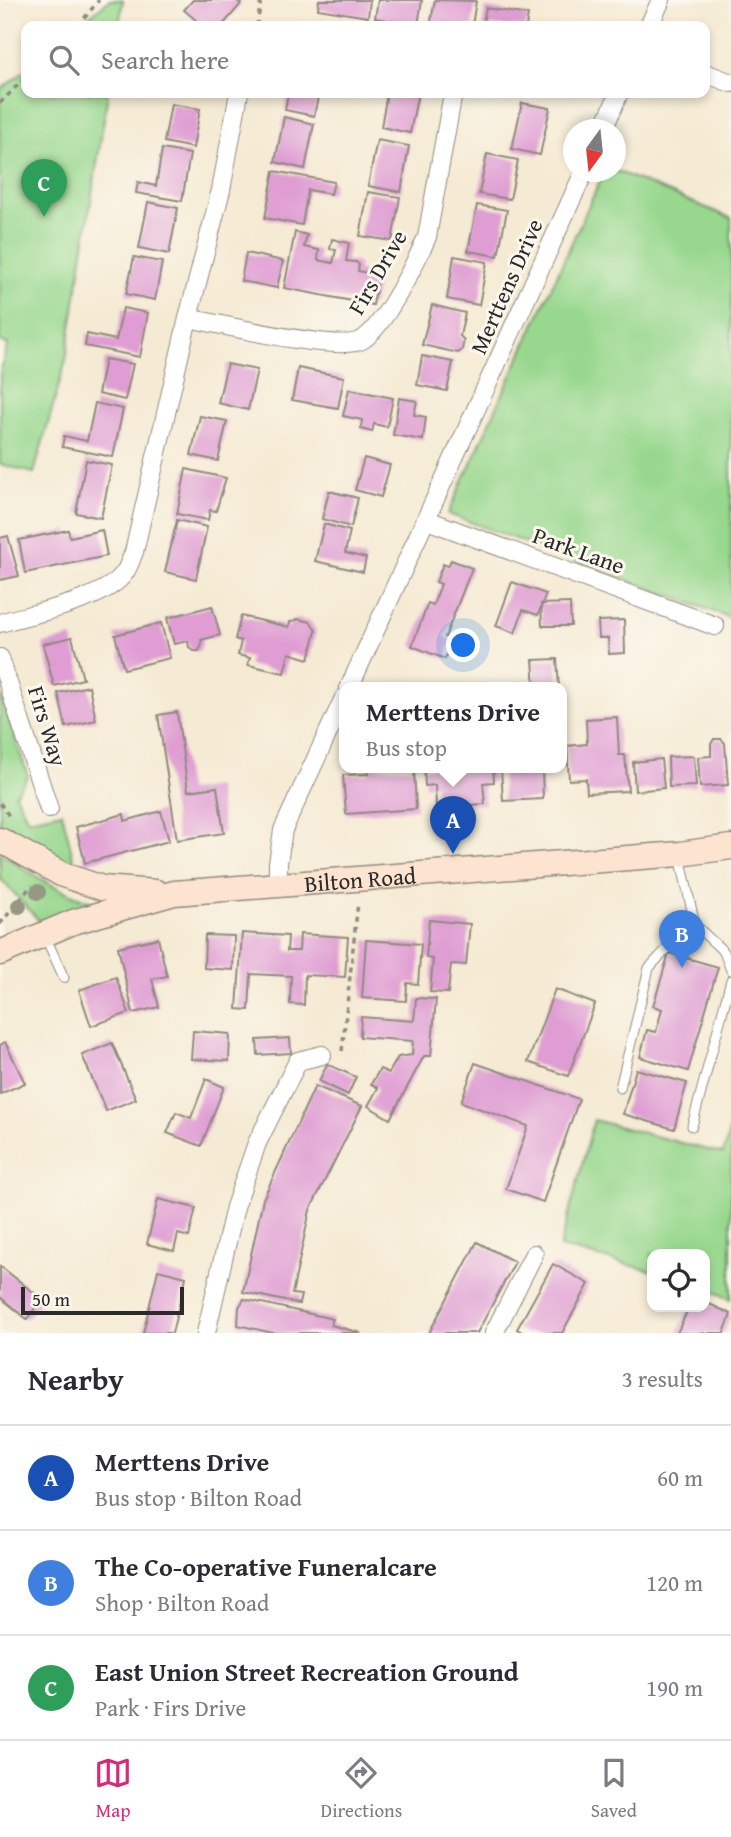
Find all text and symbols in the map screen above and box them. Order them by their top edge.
search box [21,21,710,98]
text: Search here [101,40,229,79]
icon: search [45,41,83,79]
north arrow [563,119,626,182]
pin: C [21,159,67,217]
street label: Merttens Drive [461,213,551,359]
street label: Firs Drive [339,223,415,321]
street label: Park Lane [529,518,629,582]
your location [446,628,480,662]
street label: Firs Way [20,682,76,771]
popup [339,682,567,773]
text: Merttens Drive [366,692,540,731]
text: Bus stop [366,731,447,764]
pin: A [430,796,476,854]
street label: Bilton Road [303,858,418,899]
pin: B [659,910,705,968]
map controls [647,1249,710,1312]
button: locate [647,1249,710,1312]
scale bar [21,1284,184,1316]
text: 50 m [32,1285,70,1313]
text: Nearby [28,1357,124,1401]
text: 3 results [622,1362,703,1395]
text: Merttens Drive [95,1442,269,1481]
text: A [44,1461,58,1494]
text: 60 m [657,1461,703,1494]
text: Bus stop · Bilton Road [95,1481,302,1514]
text: The Co-operative Funeralcare [95,1547,437,1586]
text: B [44,1566,58,1599]
text: 120 m [646,1566,703,1599]
text: Shop · Bilton Road [95,1586,269,1619]
text: East Union Street Recreation Ground [95,1652,519,1691]
text: C [44,1671,58,1704]
text: 190 m [646,1671,703,1704]
text: Park · Firs Drive [95,1691,246,1724]
tab: Map [94,1754,132,1824]
tab: Directions [321,1754,402,1824]
tab: Saved [591,1754,637,1824]

